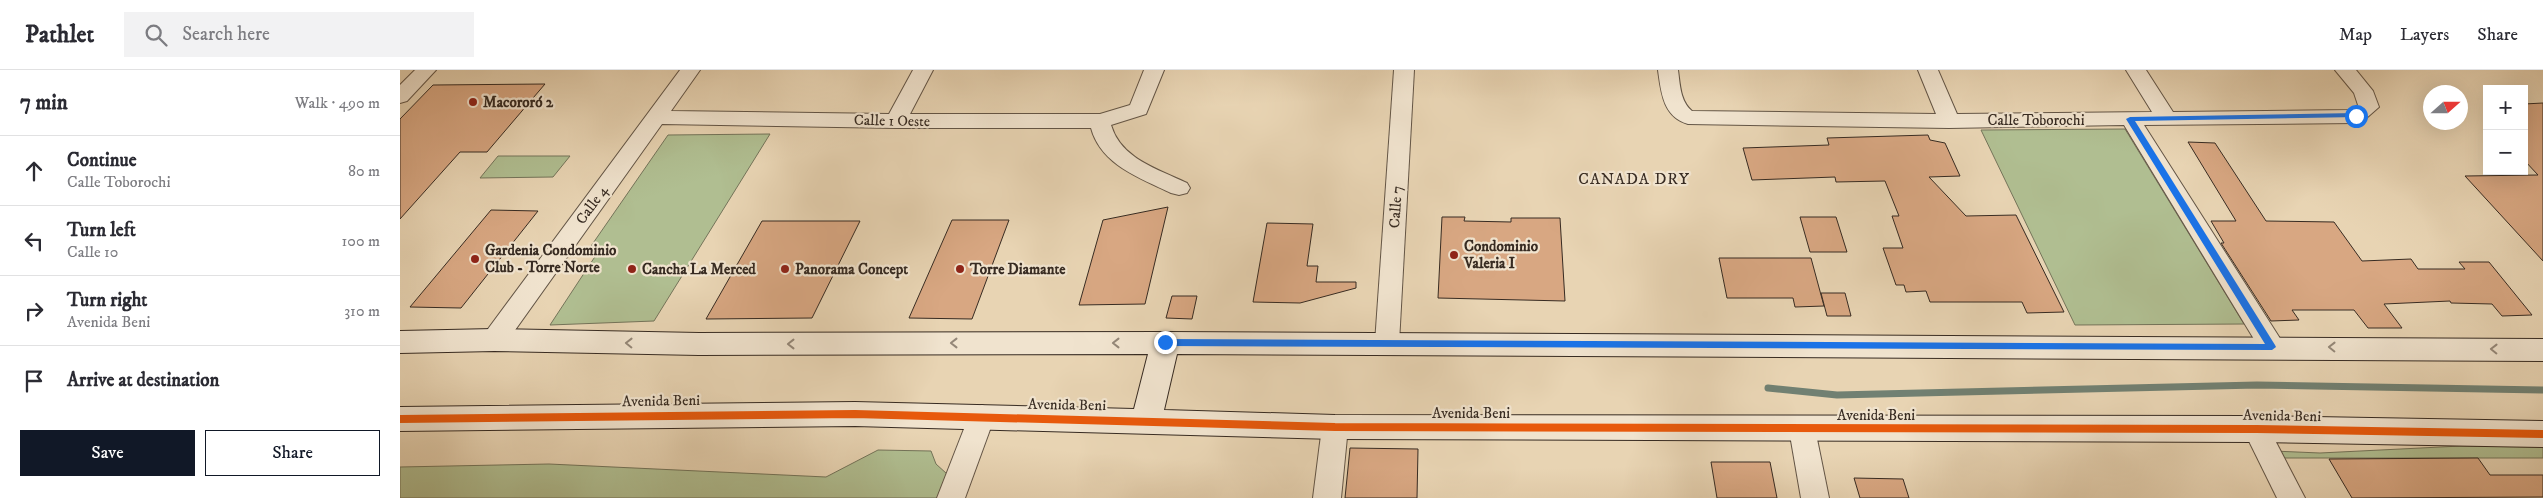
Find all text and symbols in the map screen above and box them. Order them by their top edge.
search box [124,12,474,57]
text: Pathlet [25,20,94,50]
icon: search [142,21,170,49]
text: Search here [182,23,270,46]
text: Map [2339,24,2372,46]
text: Layers [2400,24,2449,46]
text: Share [2477,24,2518,46]
north arrow [2423,85,2468,130]
map controls [2483,85,2528,175]
button: + [2483,85,2528,130]
text: 7 min [20,90,68,116]
text: Walk · 490 m [295,93,380,113]
place label: Macororó 2 [483,93,554,112]
marker: Macororó 2 [467,96,479,108]
route start [2345,105,2368,128]
street label: Calle 1 Oeste [854,111,930,131]
street label: Calle Toborochi [1987,111,2085,130]
button: − [2483,130,2528,175]
text: Continue [67,149,137,172]
icon: ahead [20,157,48,185]
text: 80 m [348,161,380,181]
district label: CANADA DRY [1578,169,1690,189]
text: Calle Toborochi [67,172,171,192]
street label: Calle 4 [572,182,613,228]
street label: Calle 7 [1385,185,1407,229]
text: Turn left [67,219,136,242]
icon: left [20,227,48,255]
text: 100 m [342,231,380,251]
place label: Condominio Valeria I [1463,237,1539,273]
place label: Gardenia Condominio Club - Torre Norte [485,241,617,277]
text: Calle 10 [67,242,118,262]
marker: Condominio Valeria I [1448,249,1460,261]
marker: Gardenia Condominio Club - Torre Norte [469,253,481,265]
place label: Cancha La Merced [642,260,756,279]
place label: Panorama Concept [795,260,908,279]
place label: Torre Diamante [969,260,1066,279]
marker: Cancha La Merced [626,263,638,275]
marker: Panorama Concept [779,263,791,275]
marker: Torre Diamante [954,263,966,275]
text: Turn right [67,289,147,312]
icon: right [20,297,48,325]
text: 310 m [344,301,380,321]
text: Avenida Beni [67,312,150,332]
route end [1154,331,1177,354]
one-way arrow [625,337,633,348]
one-way arrow [950,338,958,348]
one-way arrow [1112,338,1120,348]
one-way arrow [787,339,795,349]
one-way arrow [2328,342,2336,353]
one-way arrow [2490,344,2498,355]
icon: arrive [20,367,48,395]
text: Arrive at destination [67,369,219,392]
street label: Avenida Beni [622,391,700,411]
street label: Avenida Beni [1028,395,1106,415]
street label: Avenida Beni [1432,404,1510,423]
street label: Avenida Beni [1837,406,1915,425]
street label: Avenida Beni [2243,406,2321,426]
button: Save [20,430,195,476]
button: Share [205,430,380,476]

